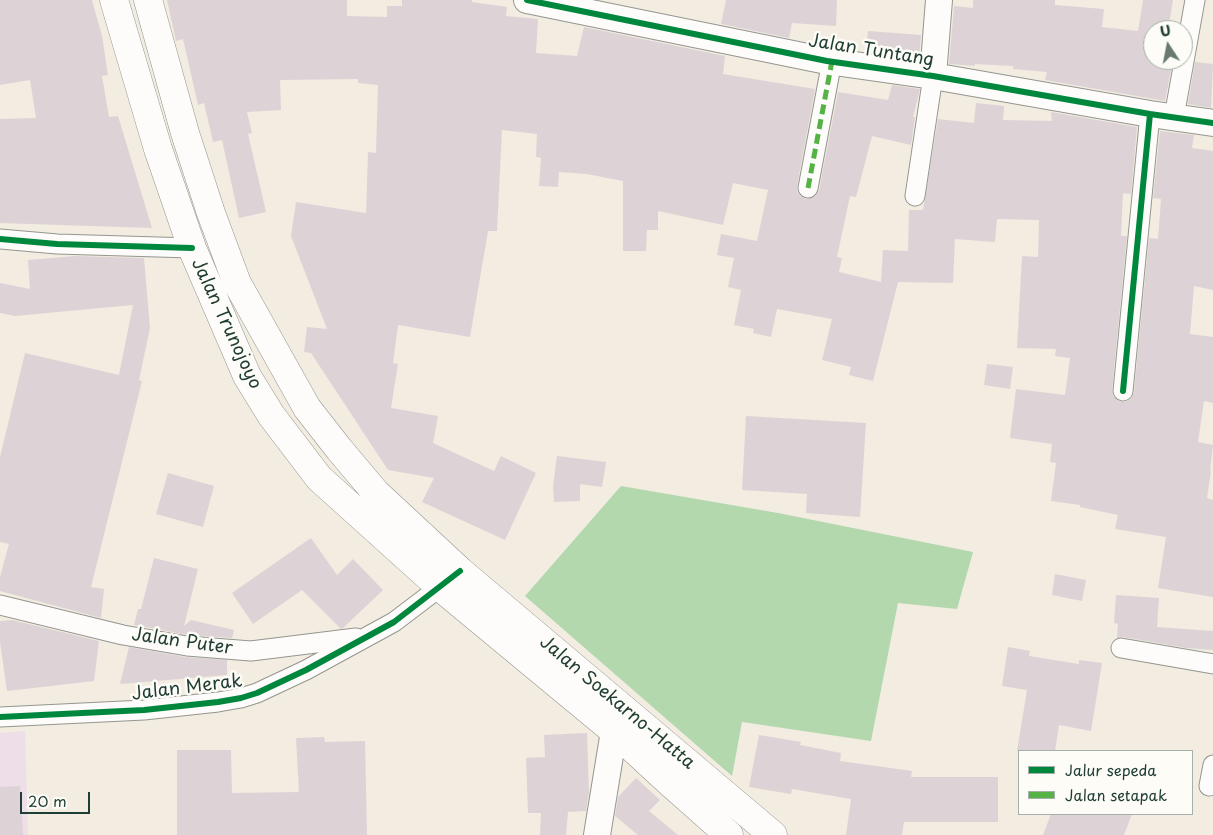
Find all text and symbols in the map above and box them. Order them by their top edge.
text: U [1158,19,1172,42]
north arrow [1143,20,1193,70]
street label: Jalan Tuntang [807,30,935,72]
street label: Jalan Trunojoyo [186,255,266,393]
street label: Jalan Puter [130,624,234,660]
street label: Jalan Soekarno-Hatta [535,632,699,774]
street label: Jalan Merak [130,671,244,705]
legend [1018,750,1193,815]
text: Jalur sepeda [1065,758,1156,781]
scale bar [22,782,92,814]
text: Jalan setapak [1065,783,1167,806]
text: 20 m [28,789,67,812]

